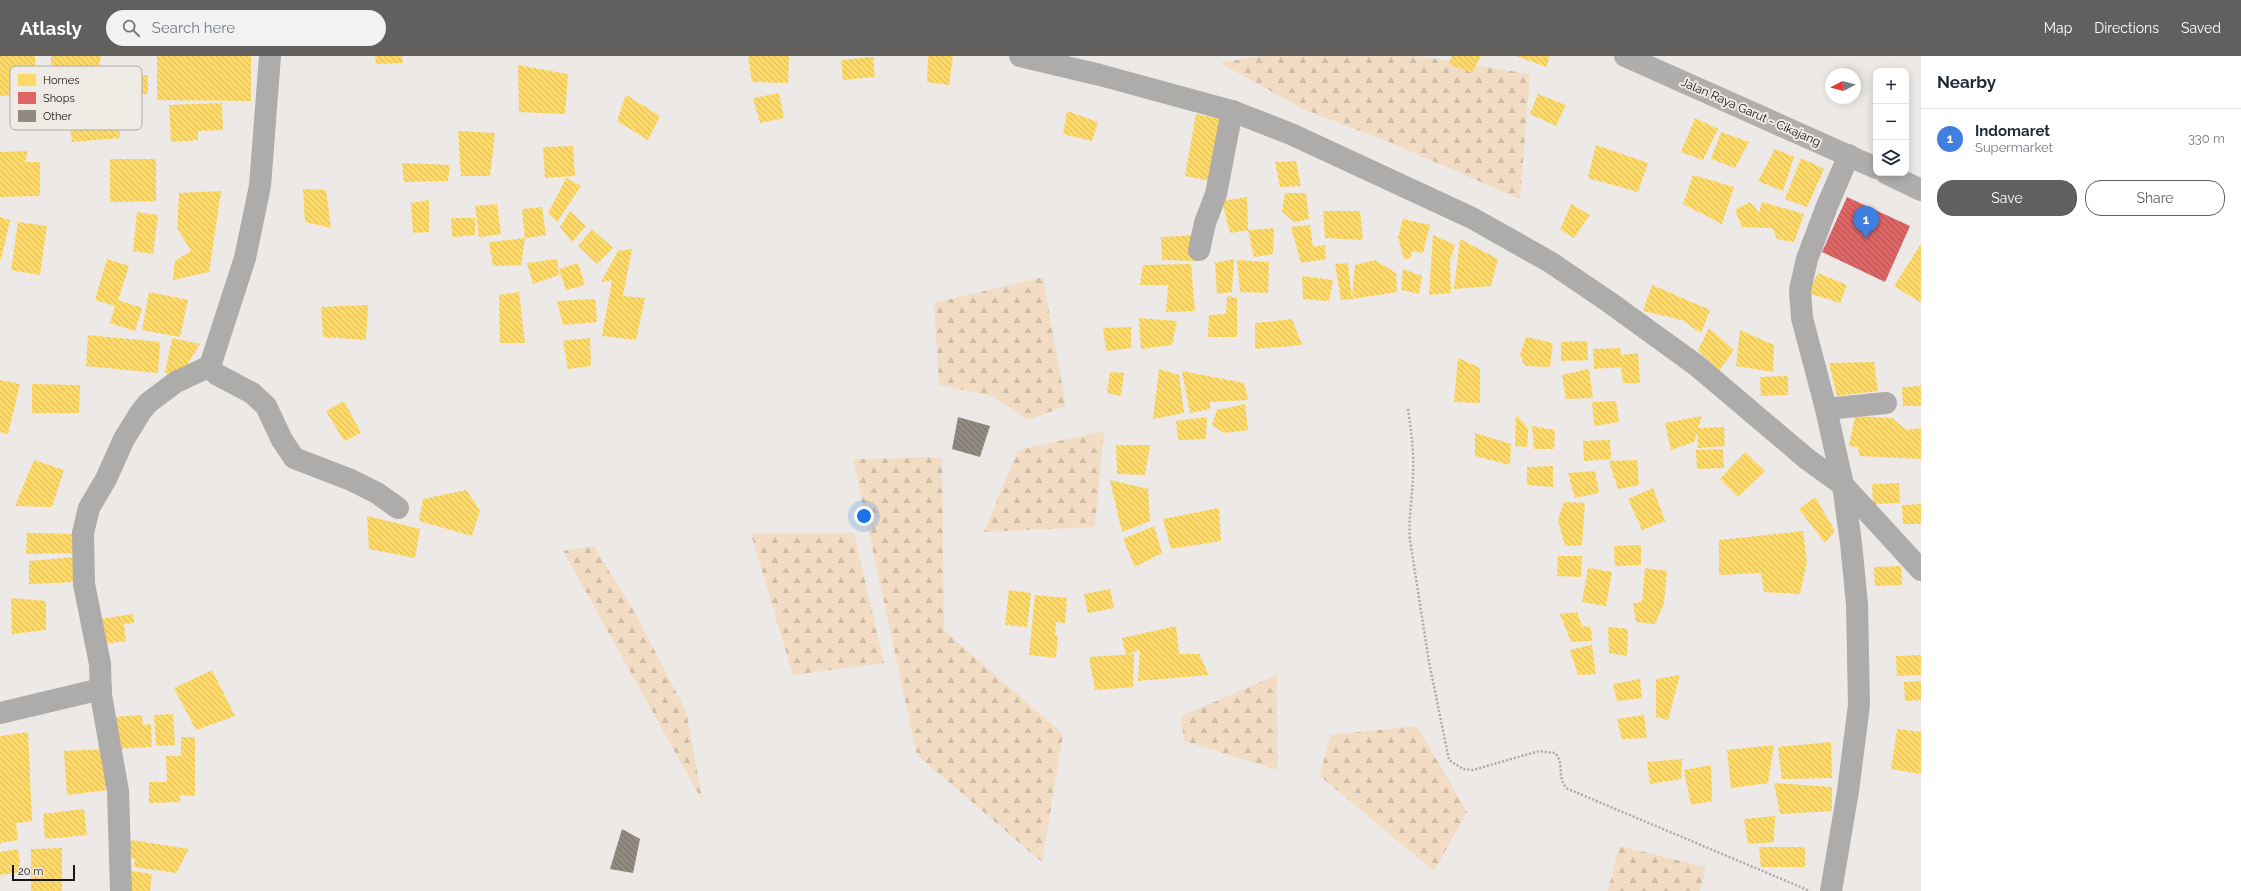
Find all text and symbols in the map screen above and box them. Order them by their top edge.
search box [106,10,386,46]
text: Atlasly [20,17,82,39]
icon: search [120,17,142,39]
text: Search here [152,19,235,37]
text: Map [2044,20,2072,36]
text: Directions [2094,20,2159,36]
text: Saved [2181,20,2221,36]
legend [10,66,142,130]
north arrow [1825,68,1861,104]
map controls [1873,68,1909,176]
button: + [1873,68,1909,104]
text: Nearby [1937,72,1996,92]
text: Homes [43,74,79,87]
street label: Jalan Raya Garut - Cikajang [1679,75,1823,149]
text: Shops [43,92,75,105]
button: − [1873,104,1909,140]
text: Other [43,110,72,123]
text: Indomaret [1975,122,2050,140]
text: 1 [1947,131,1953,146]
text: 330 m [2188,131,2225,146]
button: layers [1873,140,1909,176]
text: Supermarket [1975,140,2053,155]
button: Save [1937,180,2077,216]
button: Share [2085,180,2225,216]
pin: 1 [1853,206,1879,239]
your location [854,506,874,526]
scale bar [12,863,75,882]
text: 20 m [18,865,43,878]

